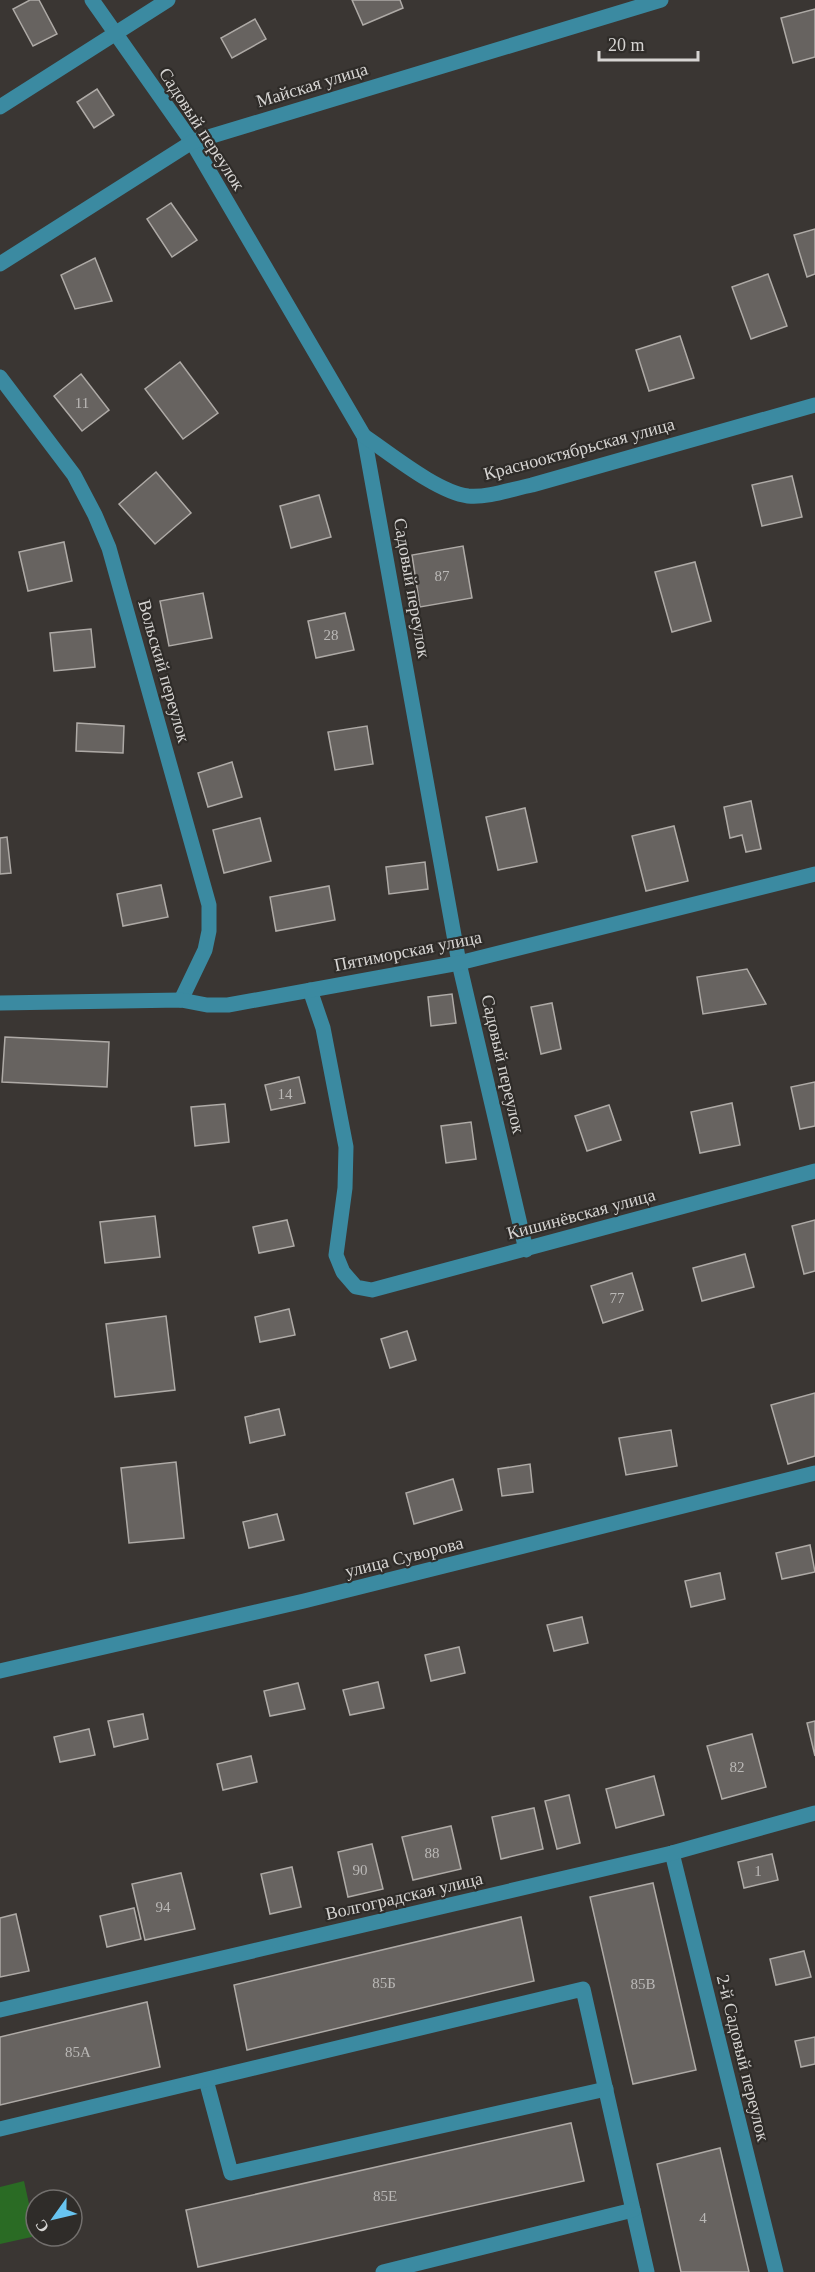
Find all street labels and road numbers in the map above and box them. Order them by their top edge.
street label: Майская улица [254,59,370,111]
street label: Садовый переулок [155,64,249,194]
street label: Краснооктябрьская улица [481,414,677,484]
street label: Садовый переулок [390,516,434,660]
street label: Вольский переулок [134,597,194,745]
street label: Пятиморская улица [333,927,483,975]
street label: Садовый переулок [477,993,529,1136]
street label: Кишинёвская улица [505,1185,657,1243]
street label: улица Суворова [343,1533,465,1581]
street label: Волгоградская улица [323,1868,485,1924]
street label: 2-й Садовый переулок [713,1973,773,2144]

